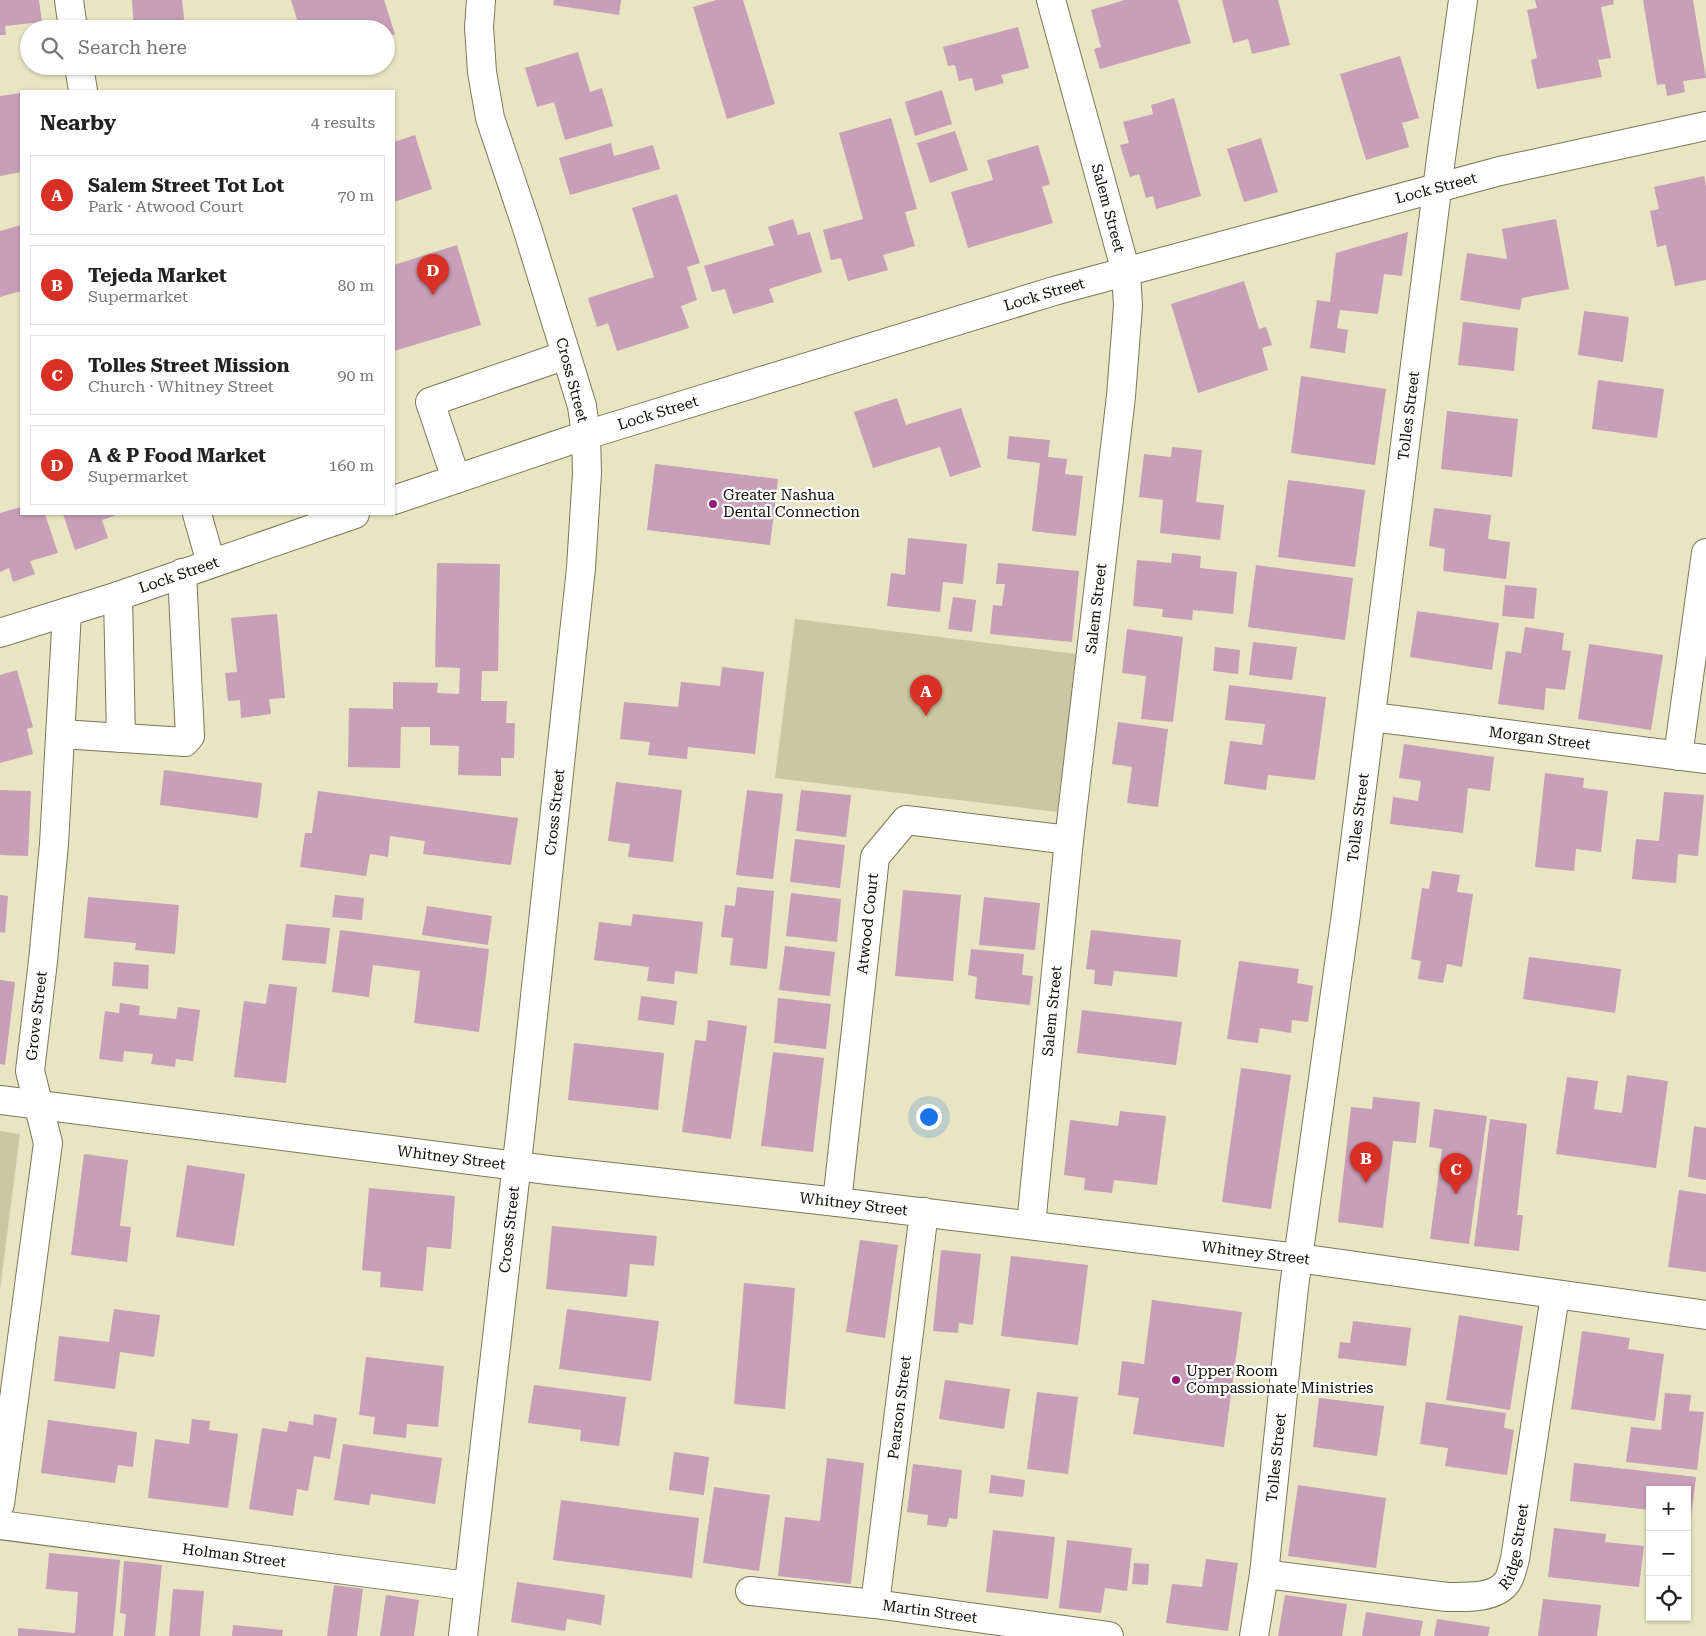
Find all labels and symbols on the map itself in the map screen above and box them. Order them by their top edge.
street label: Salem Street [1088,162,1129,255]
street label: Lock Street [1393,169,1479,208]
pin: D [417,254,449,295]
street label: Lock Street [1002,274,1087,315]
street label: Cross Street [552,336,592,425]
street label: Tolles Street [1394,370,1423,462]
street label: Lock Street [615,392,701,434]
place label: Greater Nashua Dental Connection [723,486,860,521]
marker: Greater Nashua Dental Connection [707,498,719,510]
street label: Lock Street [136,553,222,597]
street label: Salem Street [1082,562,1110,655]
pin: A [910,675,942,716]
street label: Morgan Street [1488,723,1592,753]
street label: Cross Street [541,767,568,856]
street label: Tolles Street [1344,772,1373,863]
street label: Atwood Court [853,872,882,975]
street label: Salem Street [1039,964,1066,1057]
street label: Grove Street [22,970,51,1062]
your location [916,1104,942,1130]
street label: Whitney Street [396,1142,507,1174]
pin: B [1350,1142,1382,1183]
pin: C [1440,1153,1472,1194]
street label: Cross Street [495,1185,523,1274]
street label: Whitney Street [798,1189,909,1220]
street label: Whitney Street [1200,1237,1311,1269]
street label: Pearson Street [884,1354,915,1461]
place label: Upper Room Compassionate Ministries [1186,1362,1373,1397]
marker: Upper Room Compassionate Ministries [1170,1374,1182,1386]
street label: Tolles Street [1263,1411,1290,1503]
street label: Ridge Street [1495,1502,1532,1594]
street label: Holman Street [181,1540,287,1571]
street label: Martin Street [881,1596,979,1627]

